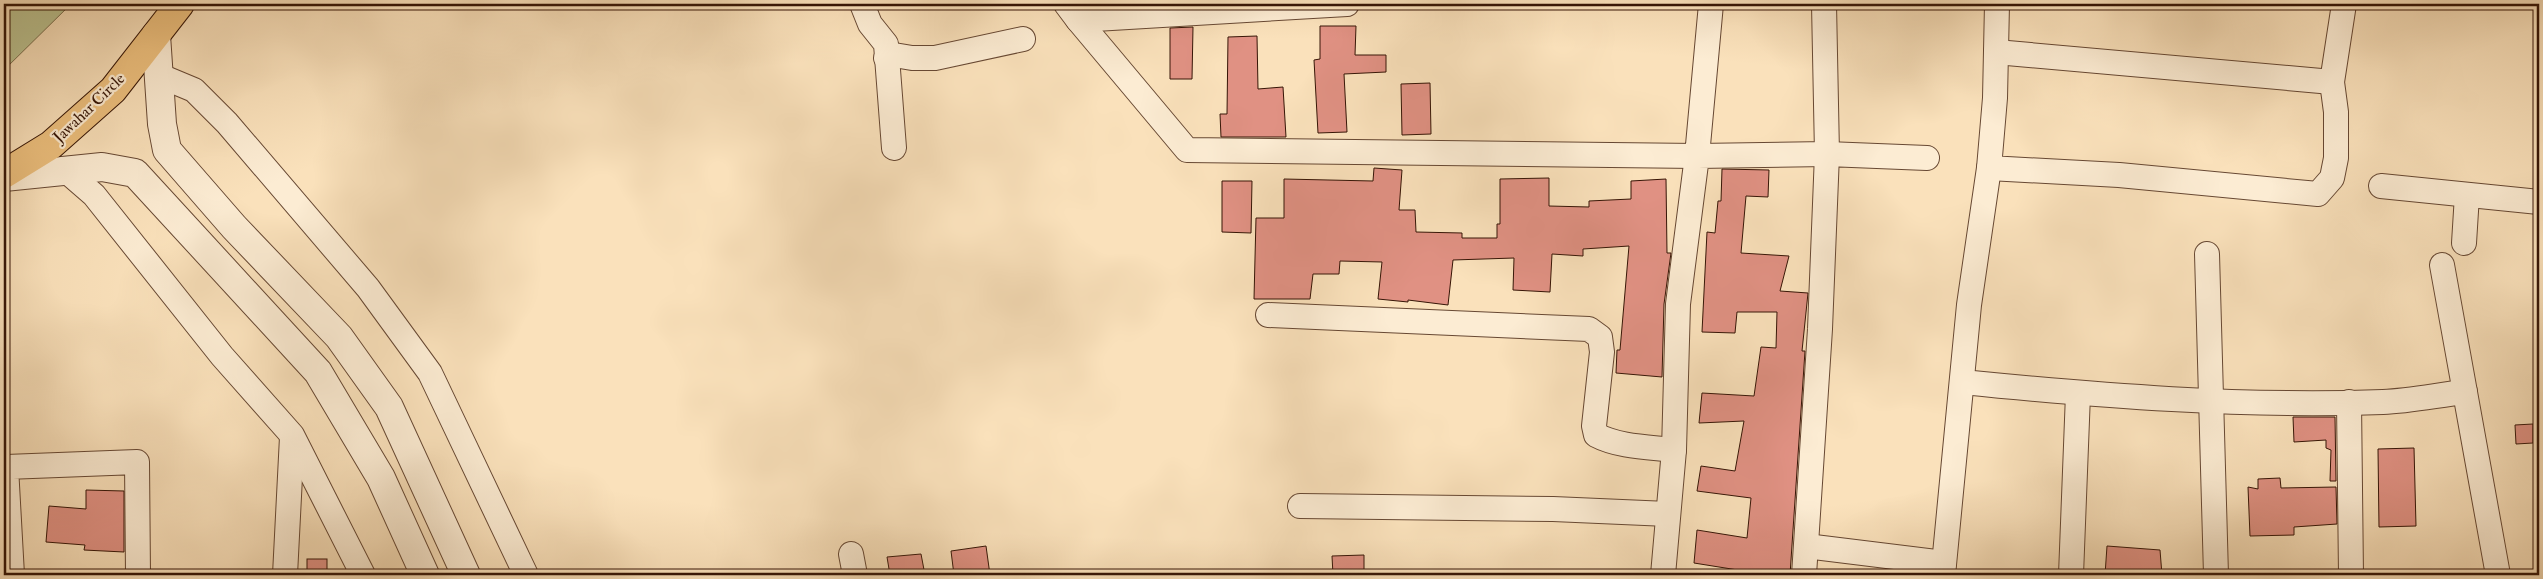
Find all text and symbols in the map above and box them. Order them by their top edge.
street label: Jawahar Circle [48,69,130,149]

